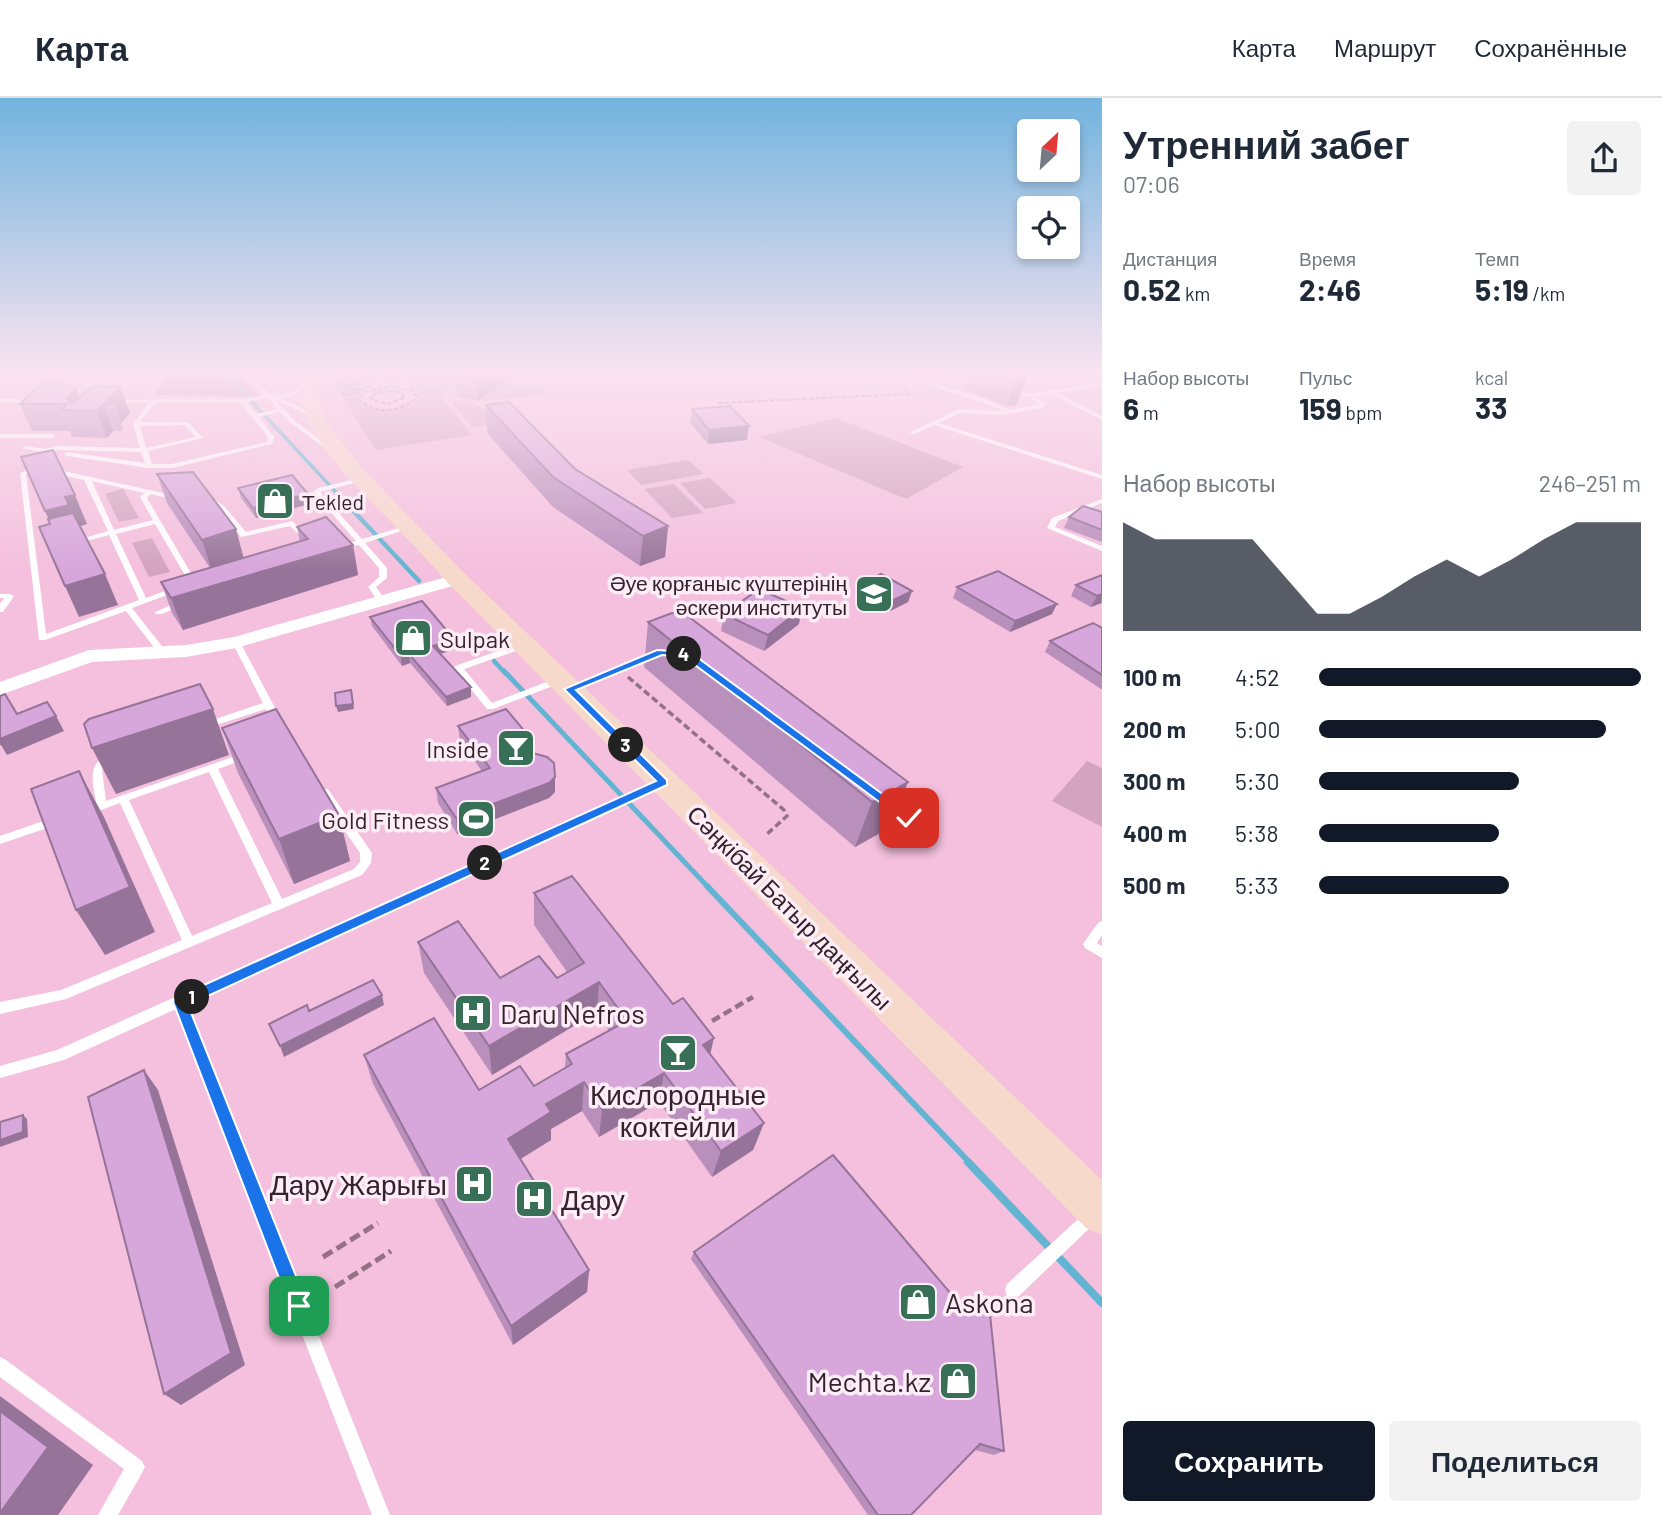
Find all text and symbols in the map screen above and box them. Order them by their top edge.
text: Карта [35,28,128,68]
text: Карта [1232,33,1296,62]
text: Маршрут [1334,33,1436,62]
text: Сохранённые [1474,33,1627,62]
north arrow [1017,119,1080,182]
map controls [1017,119,1080,259]
text: Утренний забег [1123,121,1410,167]
button: share [1567,121,1641,195]
text: 07:06 [1123,170,1180,198]
button: locate [1017,196,1080,259]
text: Дистанция [1123,247,1217,270]
text: Время [1299,247,1356,270]
text: Темп [1475,247,1519,270]
text: 0.52 [1123,271,1181,307]
text: 2:46 [1299,271,1361,307]
text: 5:19 [1475,271,1529,307]
text: km [1181,282,1210,305]
text: /km [1529,282,1565,305]
text: Набор высоты [1123,366,1249,389]
text: Пульс [1299,366,1352,389]
text: kcal [1475,366,1508,389]
text: 33 [1475,389,1507,425]
text: 6 [1123,390,1139,426]
text: 159 [1299,390,1342,426]
text: m [1139,401,1159,424]
text: bpm [1342,401,1382,424]
text: Набор высоты [1123,469,1276,497]
text: 246–251 m [1539,469,1641,497]
shop icon: Тekled [254,480,296,522]
place label: Тekled [302,489,364,514]
place label: Әуе қорғаныс күштерінің әскери институты [610,570,847,619]
school or university icon: Әуе қорғаныс күштерінің әскери институты [853,573,895,615]
shop icon: Sulpak [392,617,434,659]
place label: Sulpak [440,624,510,653]
pin: 4 [666,636,702,672]
text: 4 [678,642,689,665]
text: 100 m [1123,663,1181,691]
text: 4:52 [1235,663,1280,691]
text: 200 m [1123,715,1186,743]
text: 5:00 [1235,715,1281,743]
bar icon: Inside [495,727,537,769]
pin: 3 [608,728,644,762]
text: 3 [620,733,631,756]
place label: Inside [426,734,489,763]
text: 300 m [1123,767,1185,795]
text: 5:30 [1235,767,1279,795]
pin [879,788,939,848]
sports icon: Gold Fitness [455,798,497,840]
street label: Сәңкібай Батыр даңғылы [682,799,898,1015]
icon: check [890,799,928,837]
place label: Gold Fitness [321,805,449,834]
text: 400 m [1123,819,1187,847]
text: 5:38 [1235,819,1278,847]
pin: 2 [468,846,503,880]
text: 2 [479,851,490,874]
text: 500 m [1123,871,1185,899]
text: 5:33 [1235,871,1278,899]
pin: 1 [174,979,210,1014]
text: 1 [188,985,195,1008]
hospital icon: Daru Nefros [452,992,494,1034]
place label: Daru Nefros [500,996,645,1030]
bar icon: Кислородные коктейли [657,1032,699,1074]
place label: Кислородные коктейли [590,1077,766,1143]
hospital icon: Дару Жарығы [453,1163,495,1205]
place label: Дару Жарығы [270,1167,447,1201]
hospital icon: Дару [513,1178,555,1220]
place label: Дару [561,1182,625,1216]
pin [269,1276,329,1336]
shop icon: Askona [897,1281,939,1323]
place label: Askona [945,1285,1034,1319]
icon: arrive [280,1287,318,1325]
shop icon: Mechta.kz [937,1360,979,1402]
place label: Mechta.kz [808,1364,931,1398]
button: Сохранить [1123,1421,1375,1501]
button: Поделиться [1389,1421,1641,1501]

